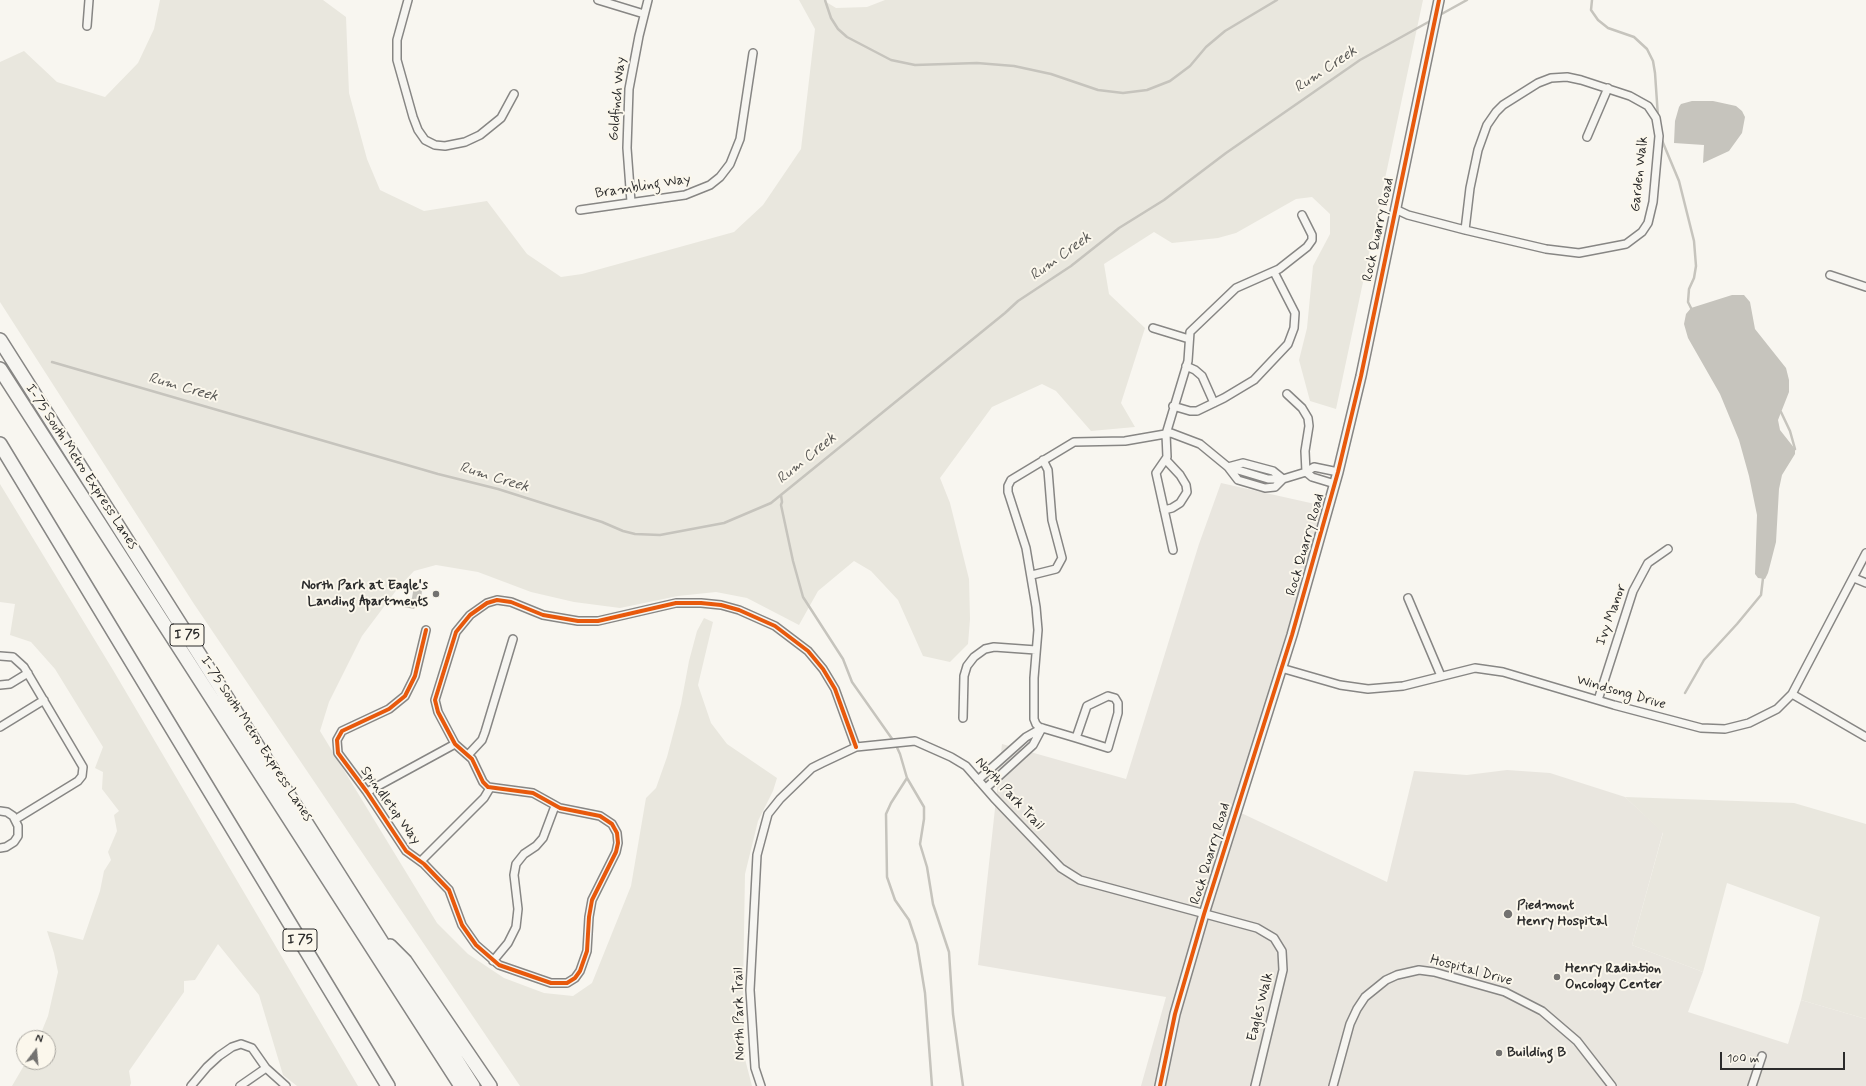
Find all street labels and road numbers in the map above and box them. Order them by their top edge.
street label: Goldfinch Way [606,56,630,142]
street label: Garden Walk [1628,135,1652,213]
street label: Brambling Way [594,171,692,203]
street label: Rock Quarry Road [1360,177,1398,283]
street label: I-75 South Metro Express Lanes [21,381,141,553]
street label: Rock Quarry Road [1283,492,1329,598]
street label: Ivy Manor [1593,582,1631,648]
road number: I 75 [170,624,204,646]
street label: I-75 South Metro Express Lanes [196,653,316,825]
street label: Windsong Drive [1574,672,1668,714]
street label: North Park Trail [971,754,1047,834]
street label: Spindletop Way [356,764,424,848]
street label: Rock Quarry Road [1188,801,1234,907]
road number: I 75 [283,929,317,951]
street label: Hospital Drive [1428,952,1514,990]
street label: North Park Trail [731,967,749,1061]
street label: Eagles Walk [1244,971,1278,1043]

